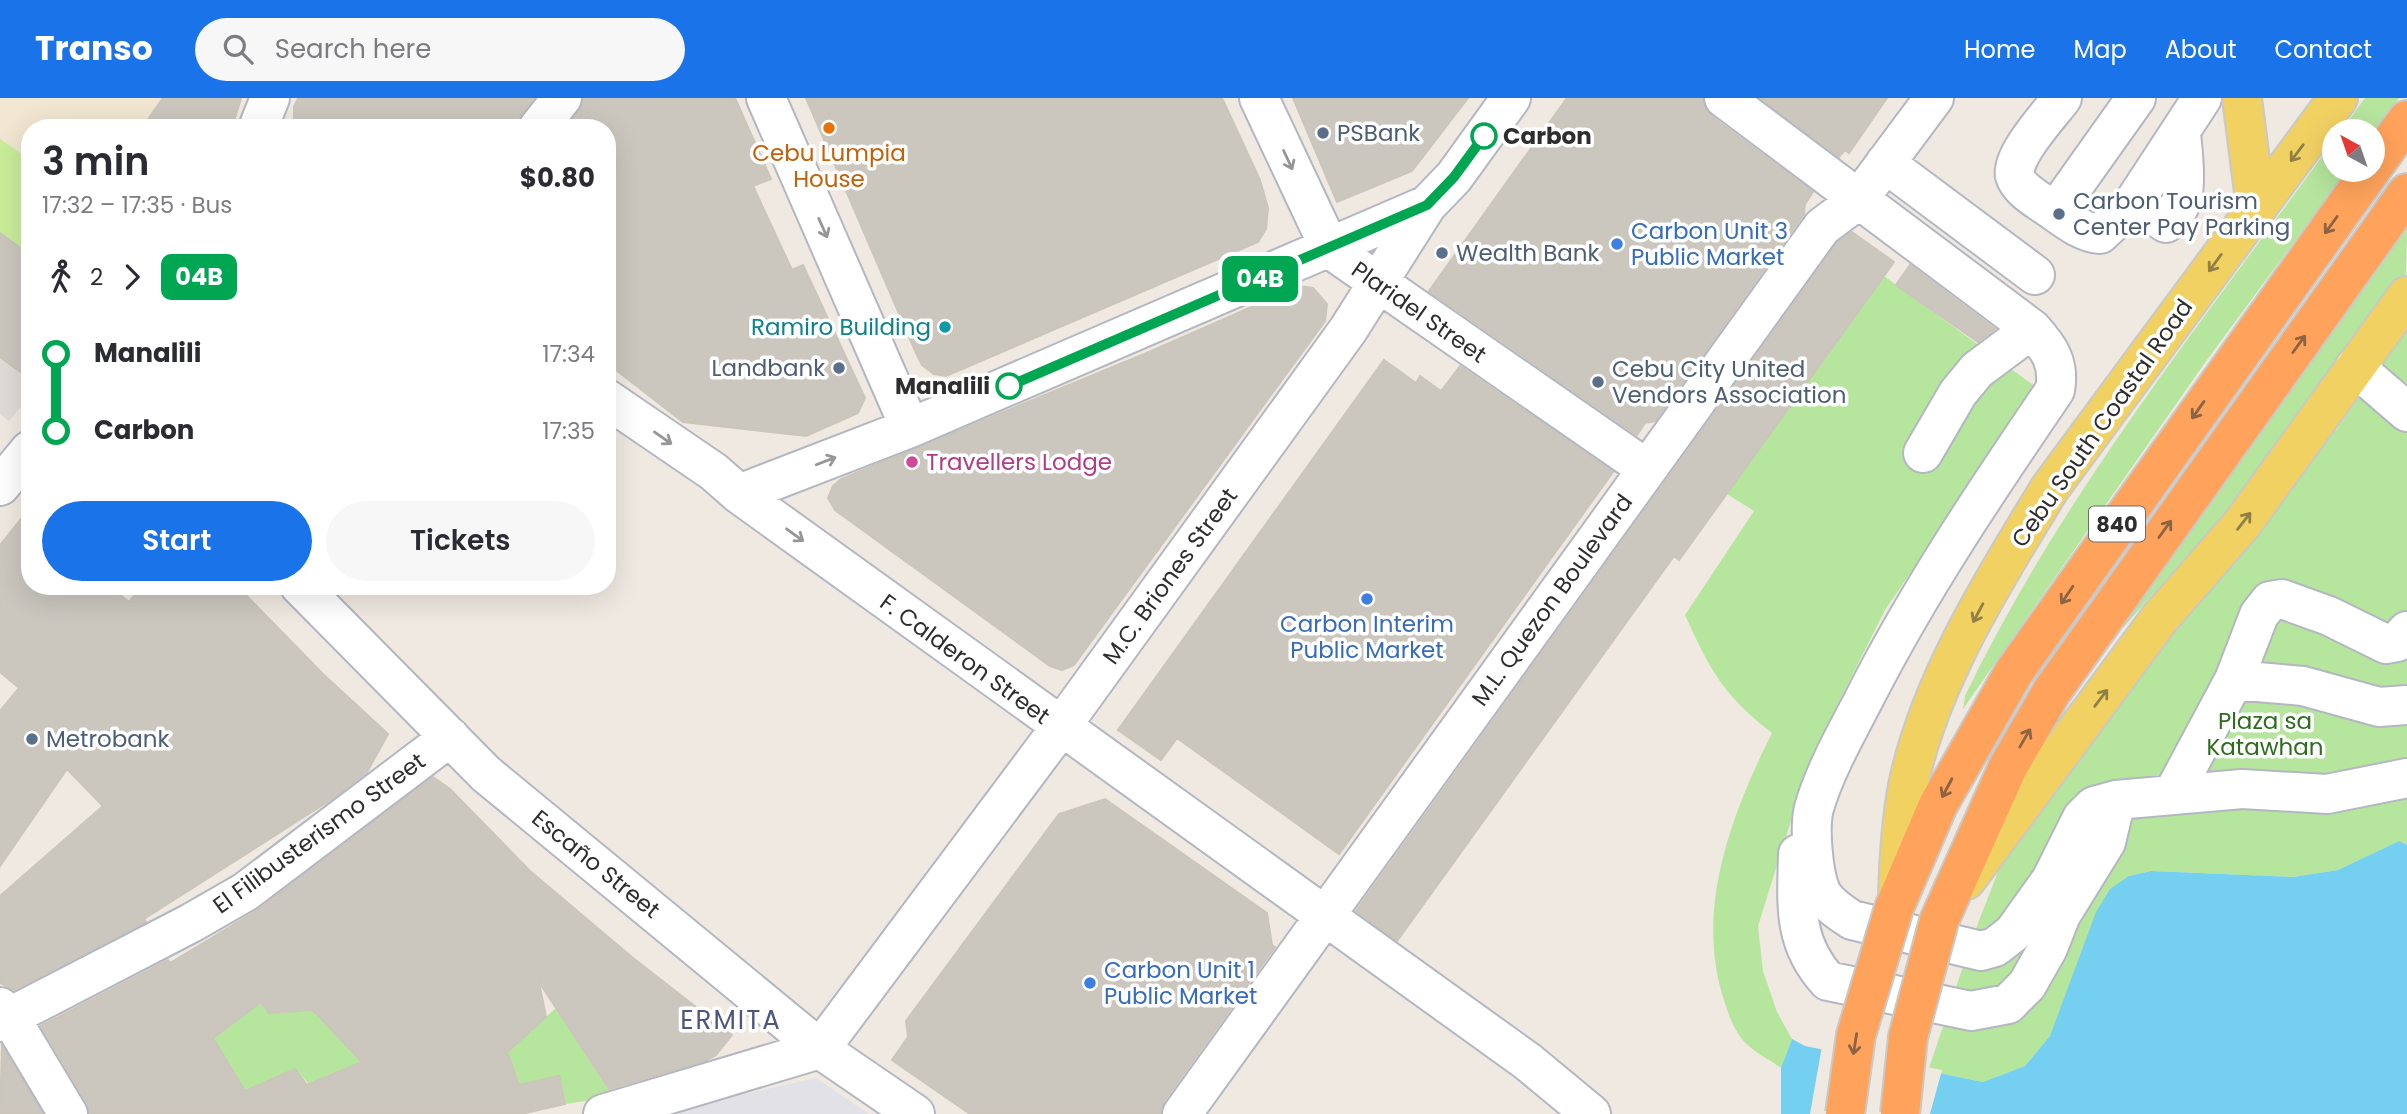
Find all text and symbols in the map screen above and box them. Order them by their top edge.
search box [195,18,685,81]
text: Transo [35,25,153,72]
icon: search [219,30,257,68]
text: Search here [275,31,431,67]
text: Home [1964,33,2036,66]
text: Map [2074,33,2127,66]
text: About [2165,33,2236,66]
text: Contact [2274,33,2372,66]
place label: PSBank [1337,117,1420,149]
north arrow [2322,119,2385,182]
map controls [2322,119,2385,182]
marker: Cebu Lumpia House [821,120,837,136]
place label: Carbon [1503,120,1592,152]
marker: Carbon [1471,123,1497,149]
marker: PSBank [1315,125,1331,141]
text: 3 min [42,135,149,188]
place label: Cebu Lumpia House [752,137,906,195]
one-way arrow [2290,143,2305,162]
one-way arrow [1282,149,1295,170]
text: $0.80 [520,160,595,196]
place label: Carbon Tourism Center Pay Parking [2073,185,2290,243]
text: 17:32 – 17:35 · Bus [42,189,232,221]
marker: Carbon Tourism Center Pay Parking [2051,206,2067,222]
place label: Carbon Unit 3 Public Market [1631,215,1788,273]
one-way arrow [2324,215,2338,234]
one-way arrow [817,217,830,238]
marker: Carbon Unit 3 Public Market [1609,236,1625,252]
place label: Wealth Bank [1456,237,1600,269]
marker: Wealth Bank [1434,245,1450,261]
one-way arrow [2208,253,2222,272]
street label: Plaridel Street [1345,254,1493,370]
line badge: 04B [1220,256,1300,302]
icon: walk [42,258,80,296]
icon: forward [113,258,151,296]
text: 04B [175,260,223,293]
text: 2 [90,261,103,293]
text: 04B [1236,262,1284,295]
street label: Cebu South Coastal Road [2004,293,2200,553]
place label: Ramiro Building [751,311,931,343]
marker: Ramiro Building [937,319,953,335]
text: Manalili [94,335,201,371]
one-way arrow [2291,335,2306,354]
text: 17:34 [542,338,595,370]
place label: Landbank [712,352,825,384]
place label: Cebu City United Vendors Association [1612,353,1846,411]
marker: Landbank [831,360,847,376]
place label: Manalili [895,370,990,402]
marker: Manalili [996,373,1022,399]
marker: Cebu City United Vendors Association [1590,374,1606,390]
one-way arrow [2191,400,2205,419]
text: Carbon [94,412,194,448]
text: 17:35 [542,415,595,447]
one-way arrow [653,431,672,445]
place label: Travellers Lodge [926,446,1112,478]
one-way arrow [814,453,836,466]
marker: Travellers Lodge [904,454,920,470]
street label: M.C. Briones Street [1095,481,1245,671]
street label: M.L. Quezon Boulevard [1464,488,1640,712]
button: Start [42,501,312,581]
button: Tickets [326,501,595,581]
road number: 840 [2089,506,2145,542]
one-way arrow [2236,512,2251,531]
one-way arrow [2158,520,2173,539]
one-way arrow [785,527,803,542]
one-way arrow [2060,585,2074,604]
street label: F. Calderon Street [874,586,1056,732]
marker: Carbon Interim Public Market [1359,591,1375,607]
one-way arrow [1971,602,1985,623]
place label: Carbon Interim Public Market [1280,608,1454,666]
one-way arrow [2094,689,2108,708]
park label: Plaza sa Katawhan [2206,705,2324,763]
place label: Metrobank [46,723,170,755]
one-way arrow [2018,728,2032,748]
marker: Metrobank [24,731,40,747]
street label: El Filibusterismo Street [206,745,432,921]
one-way arrow [1940,778,1954,798]
street label: Escaño Street [525,802,667,926]
place label: Carbon Unit 1 Public Market [1104,954,1257,1012]
marker: Carbon Unit 1 Public Market [1082,975,1098,991]
district label: ERMITA [680,1002,782,1038]
one-way arrow [1848,1032,1861,1055]

